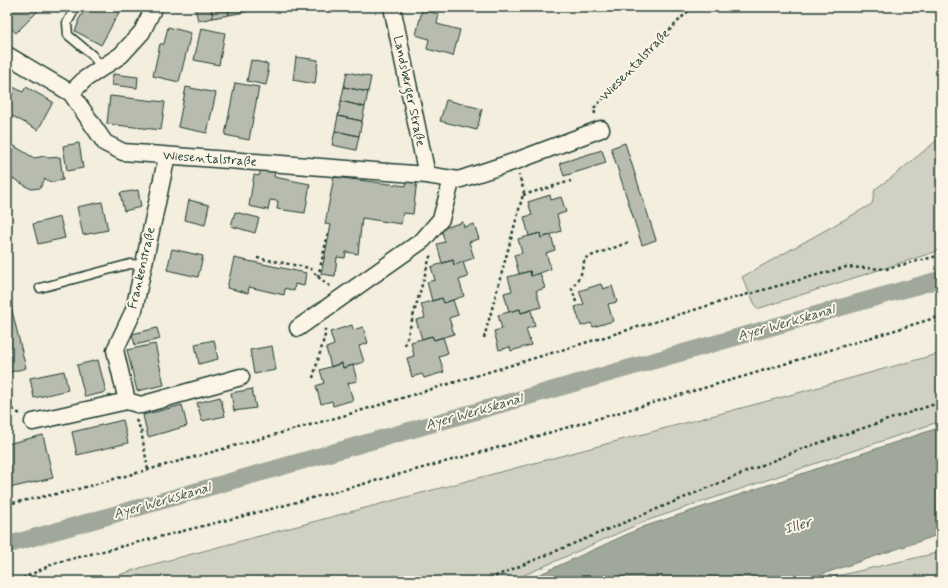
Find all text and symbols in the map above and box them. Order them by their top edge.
street label: Wiesentalstraße [596,25,674,105]
street label: Landsberger Straße [387,34,429,148]
street label: Wiesentalstraße [162,147,258,171]
street label: Frankenstraße [124,225,160,311]
water label: Ayer Werkskanal [736,300,839,345]
water label: Ayer Werkskanal [424,389,527,434]
water label: Ayer Werkskanal [112,478,215,523]
water label: Iller [782,513,816,539]

